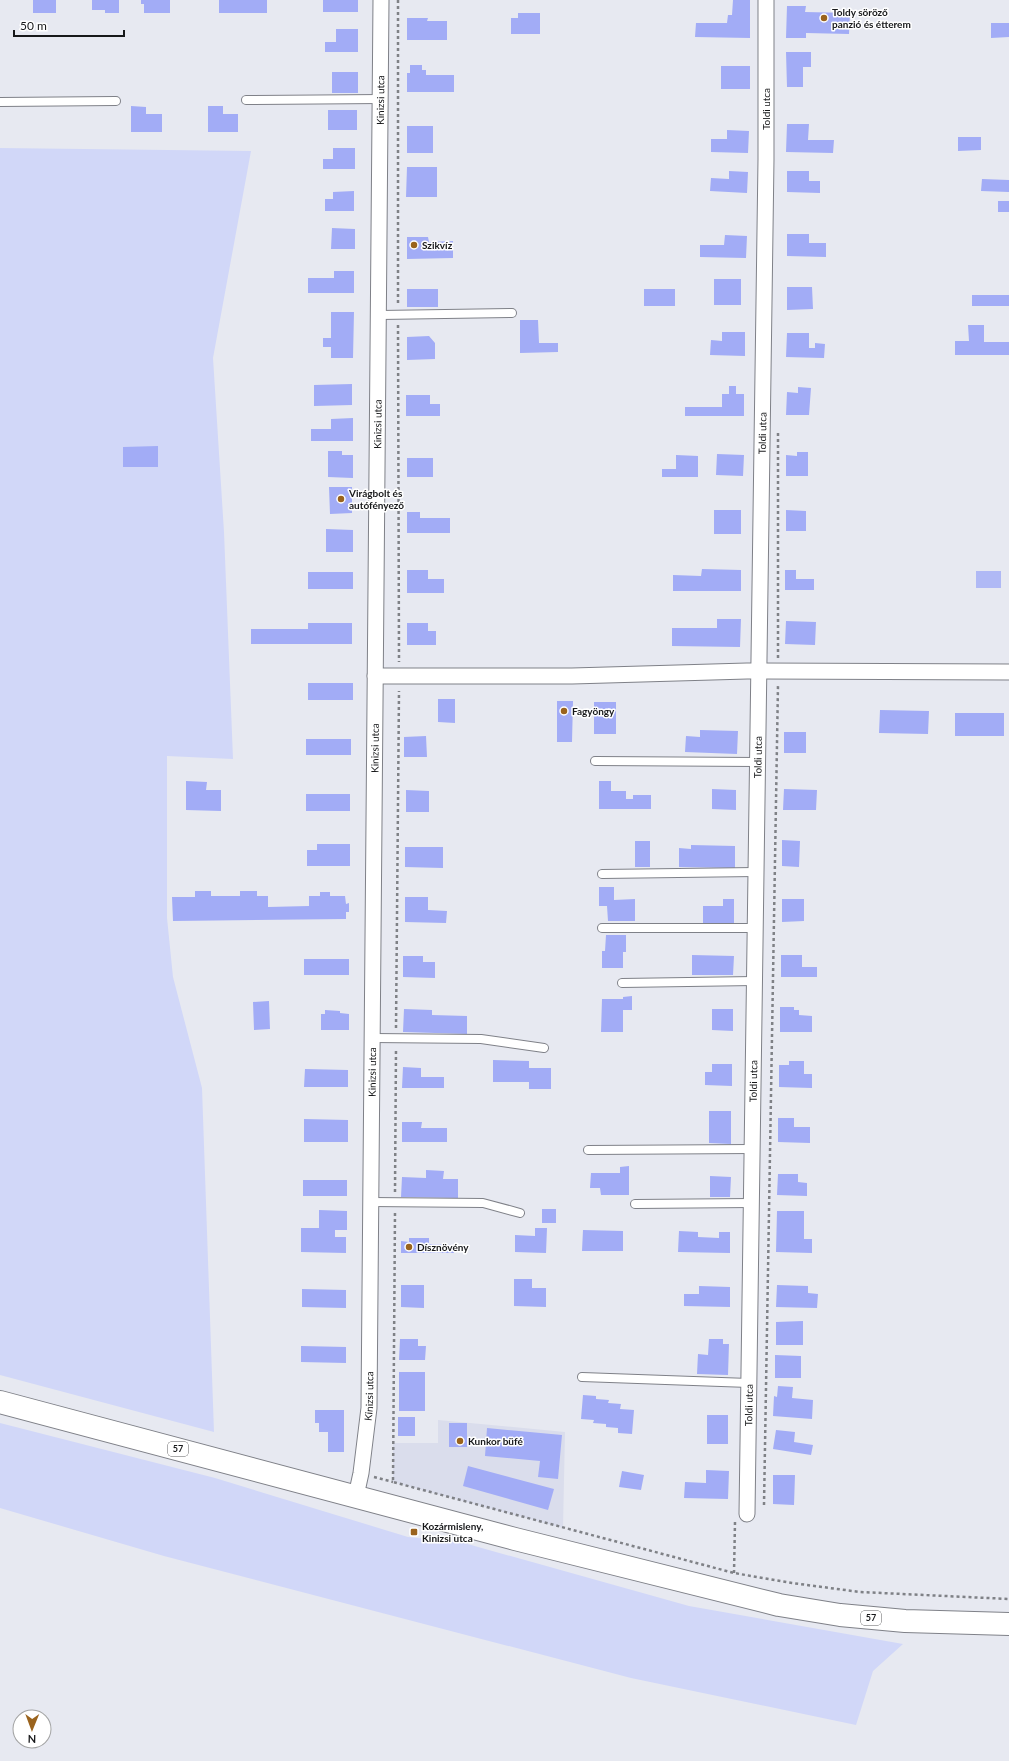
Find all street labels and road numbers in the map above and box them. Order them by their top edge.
street label: Kinizsi utca [374,75,386,125]
street label: Toldi utca [760,88,772,130]
street label: Kinizsi utca [371,399,384,449]
street label: Toldi utca [756,412,768,454]
street label: Kinizsi utca [368,723,381,773]
street label: Toldi utca [751,736,764,778]
street label: Kinizsi utca [366,1047,378,1097]
street label: Toldi utca [747,1060,759,1102]
street label: Kinizsi utca [361,1371,375,1422]
street label: Toldi utca [742,1384,755,1426]
road number: 57 [168,1442,188,1456]
road number: 57 [861,1611,881,1625]

